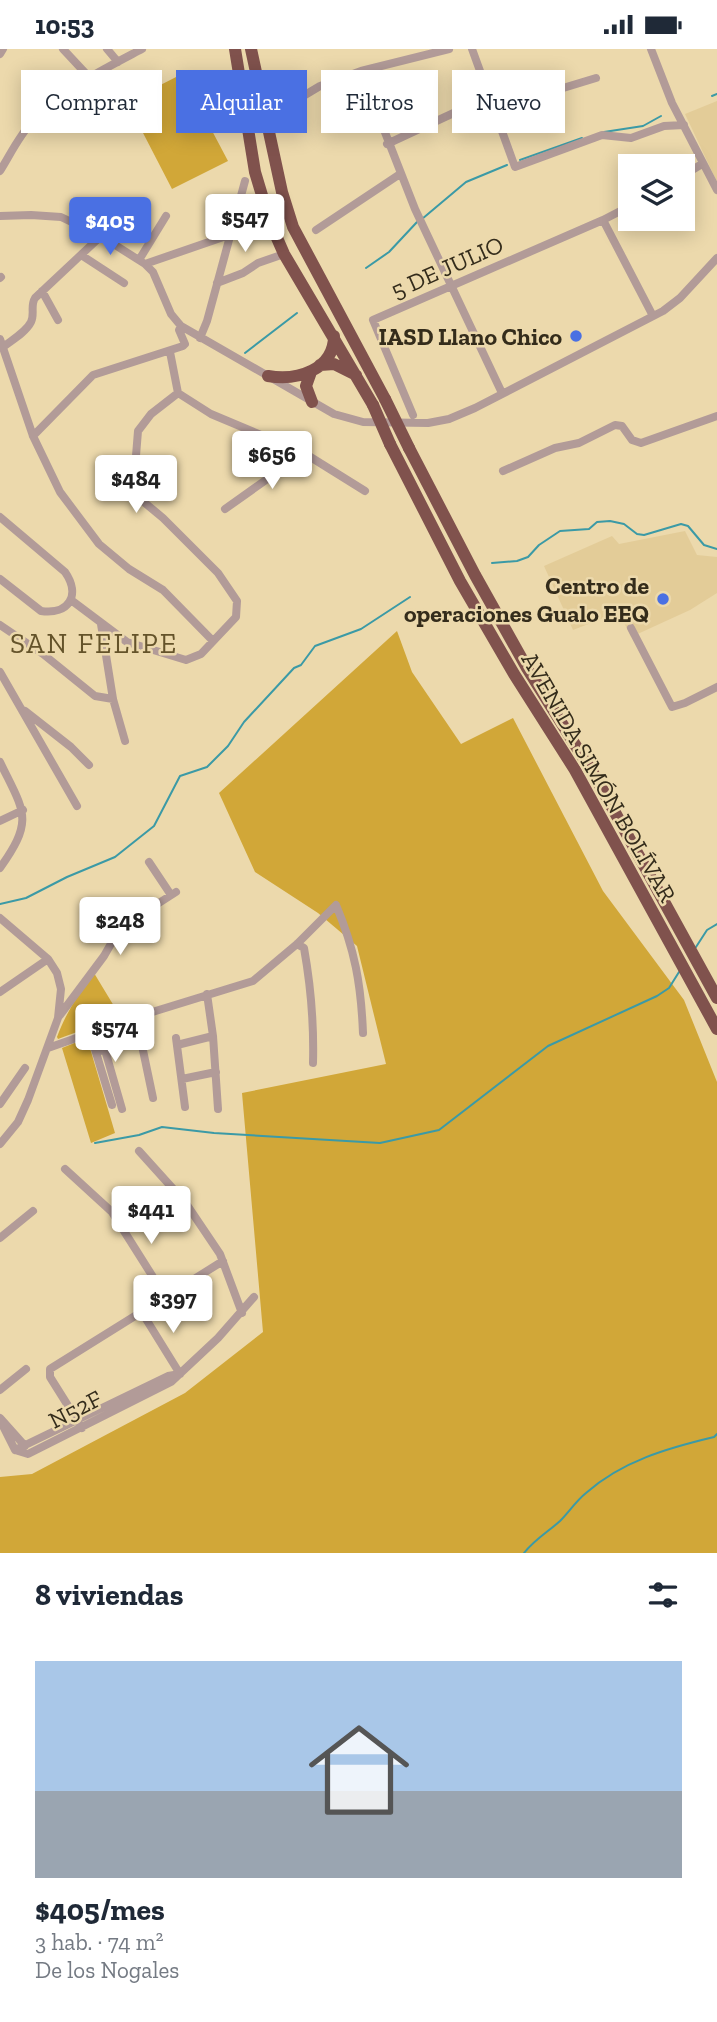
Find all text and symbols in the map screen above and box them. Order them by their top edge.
text: 10:53 [35,9,94,41]
chip: Comprar [21,70,162,133]
chip: Alquilar [176,70,307,133]
chip: Filtros [321,70,438,133]
chip: Nuevo [452,70,565,133]
map controls [618,154,695,231]
button: layers [618,154,695,231]
pin: $547 [204,195,286,254]
pin: $405 [69,197,151,257]
text: $547 [221,203,269,231]
text: $405 [85,206,135,234]
street label: 5 DE JULIO [386,229,508,305]
place label: IASD Llano Chico [378,322,562,351]
marker: IASD Llano Chico [568,328,584,344]
pin: $656 [231,431,313,491]
text: $656 [248,440,296,468]
pin: $484 [95,455,177,515]
text: $484 [111,464,161,492]
place label: Centro de operaciones Gualo EEQ [404,571,649,628]
marker: Centro de operaciones Gualo EEQ [655,591,671,607]
district label: SAN FELIPE [10,627,178,660]
street label: AVENIDA SIMÓN BOLÍVAR [515,647,683,907]
pin: $248 [79,897,161,957]
text: $248 [95,906,145,934]
pin: $574 [74,1005,156,1064]
text: $574 [91,1013,139,1041]
pin: $441 [110,1187,192,1246]
text: $441 [128,1195,174,1223]
pin: $397 [132,1275,214,1335]
text: $397 [149,1284,197,1312]
street label: N52F [44,1383,106,1435]
icon: filters [644,1576,682,1614]
text: 8 viviendas [35,1577,184,1613]
icon: home [296,1707,422,1833]
text: $405/mes [35,1892,165,1928]
text: 3 hab. · 74 m² [35,1928,164,1956]
text: De los Nogales [35,1956,179,1984]

